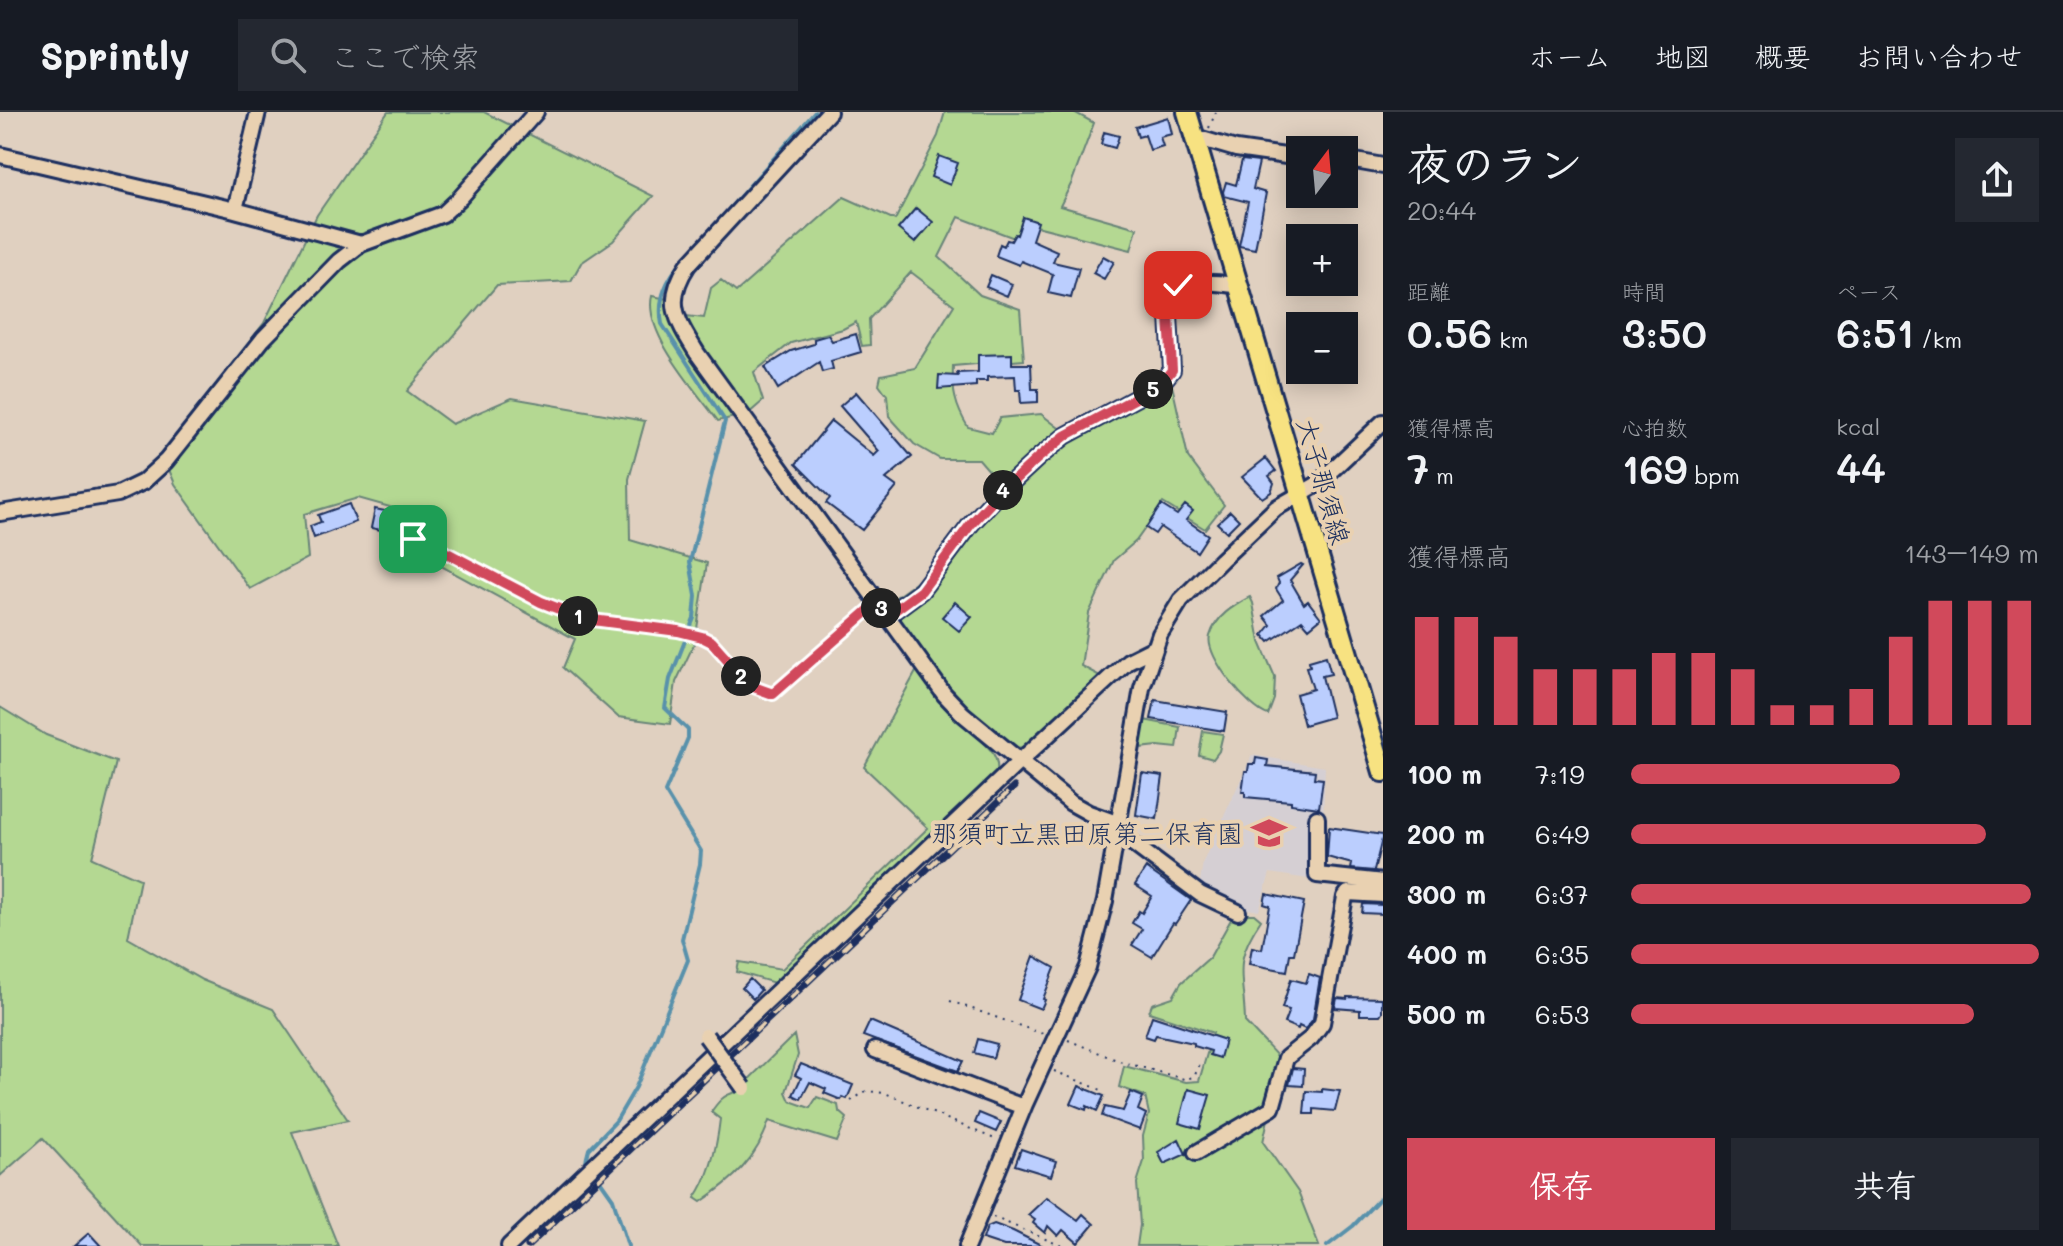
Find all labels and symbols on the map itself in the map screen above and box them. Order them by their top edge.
north arrow [1286,136,1358,208]
pin [1144,251,1212,319]
pin: 5 [1133,369,1173,409]
street label: 大子那須線 [1290,414,1358,548]
pin: 4 [983,470,1023,510]
pin [379,505,447,573]
pin: 3 [861,588,901,628]
pin: 1 [558,596,598,636]
pin: 2 [721,656,761,696]
school or university icon: 那須町立黒田原第二保育園 [1250,814,1288,852]
place label: 那須町立黒田原第二保育園 [931,816,1243,850]

